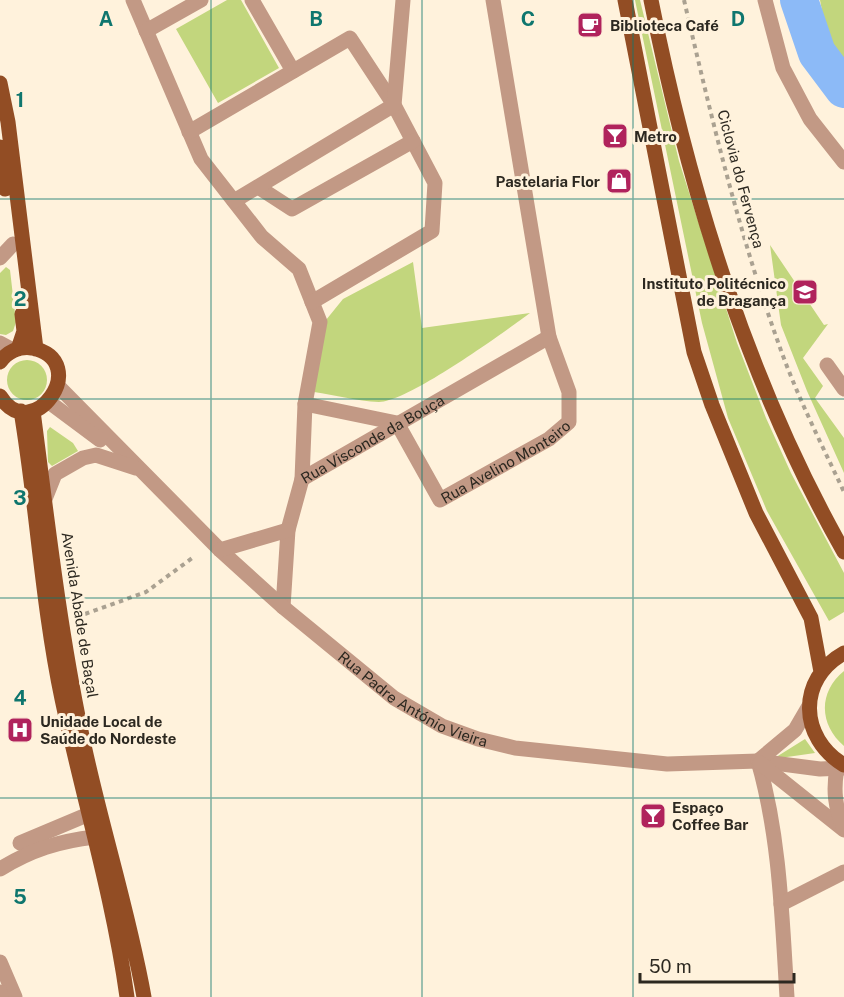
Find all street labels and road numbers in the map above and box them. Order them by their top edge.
street label: Ciclovia do Fervença [714,108,768,250]
street label: Rua Visconde da Bouça [298,391,447,486]
street label: Rua Avelino Monteiro [438,416,573,506]
street label: Avenida Abade de Baçal [58,531,102,699]
street label: Rua Padre António Vieira [335,648,489,749]

